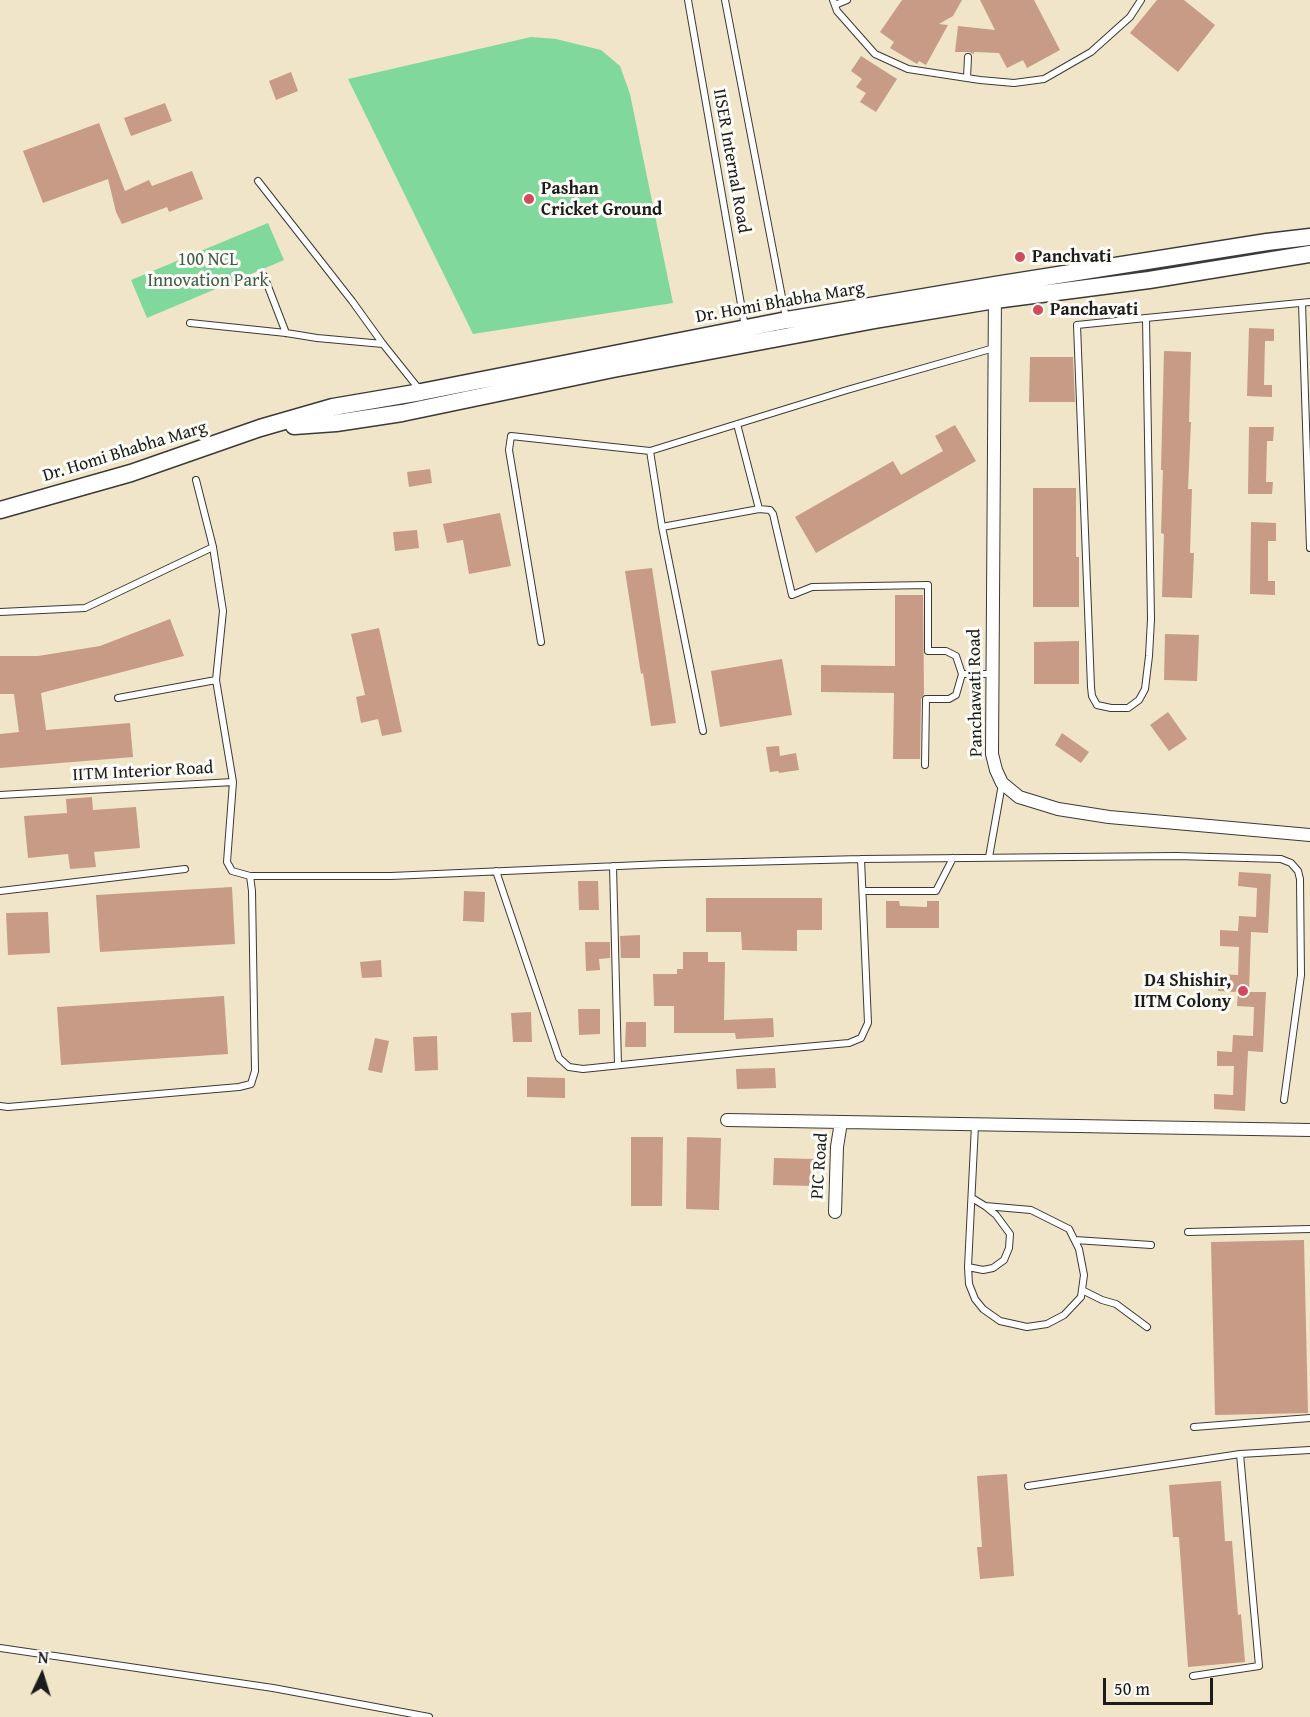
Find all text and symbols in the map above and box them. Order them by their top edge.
street label: IISER Internal Road [708,87,754,235]
place label: Pashan Cricket Ground [541,178,662,220]
marker: Pashan Cricket Ground [522,192,536,206]
place label: Panchvati [1032,246,1111,268]
park label: 100 NCL Innovation Park [147,249,269,292]
marker: Panchvati [1013,250,1027,264]
street label: Dr. Homi Bhabha Marg [694,278,866,328]
place label: Panchavati [1050,299,1138,321]
marker: Panchavati [1031,303,1045,317]
street label: Dr. Homi Bhabha Marg [40,417,210,487]
street label: Panchawati Road [964,629,988,757]
street label: IITM Interior Road [72,758,214,786]
place label: D4 Shishir, IITM Colony [1134,970,1231,1012]
marker: D4 Shishir, IITM Colony [1236,984,1250,998]
street label: PIC Road [807,1132,833,1200]
north arrow [12,1645,72,1705]
text: N [37,1645,49,1669]
scale bar [1106,1666,1216,1704]
text: 50 m [1114,1675,1150,1702]

